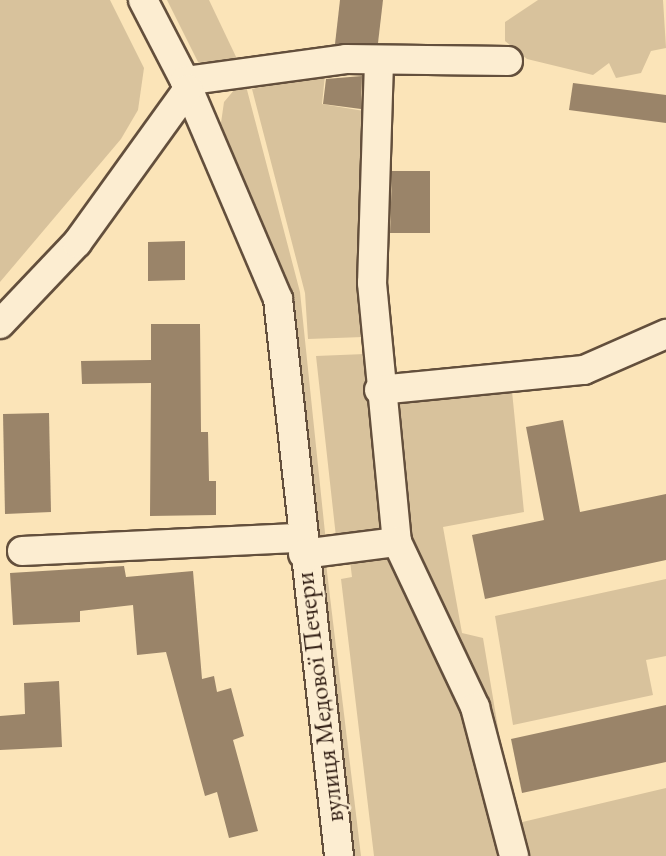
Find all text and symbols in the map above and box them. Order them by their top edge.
street label: вулиця Медової Печери [289,570,351,824]

